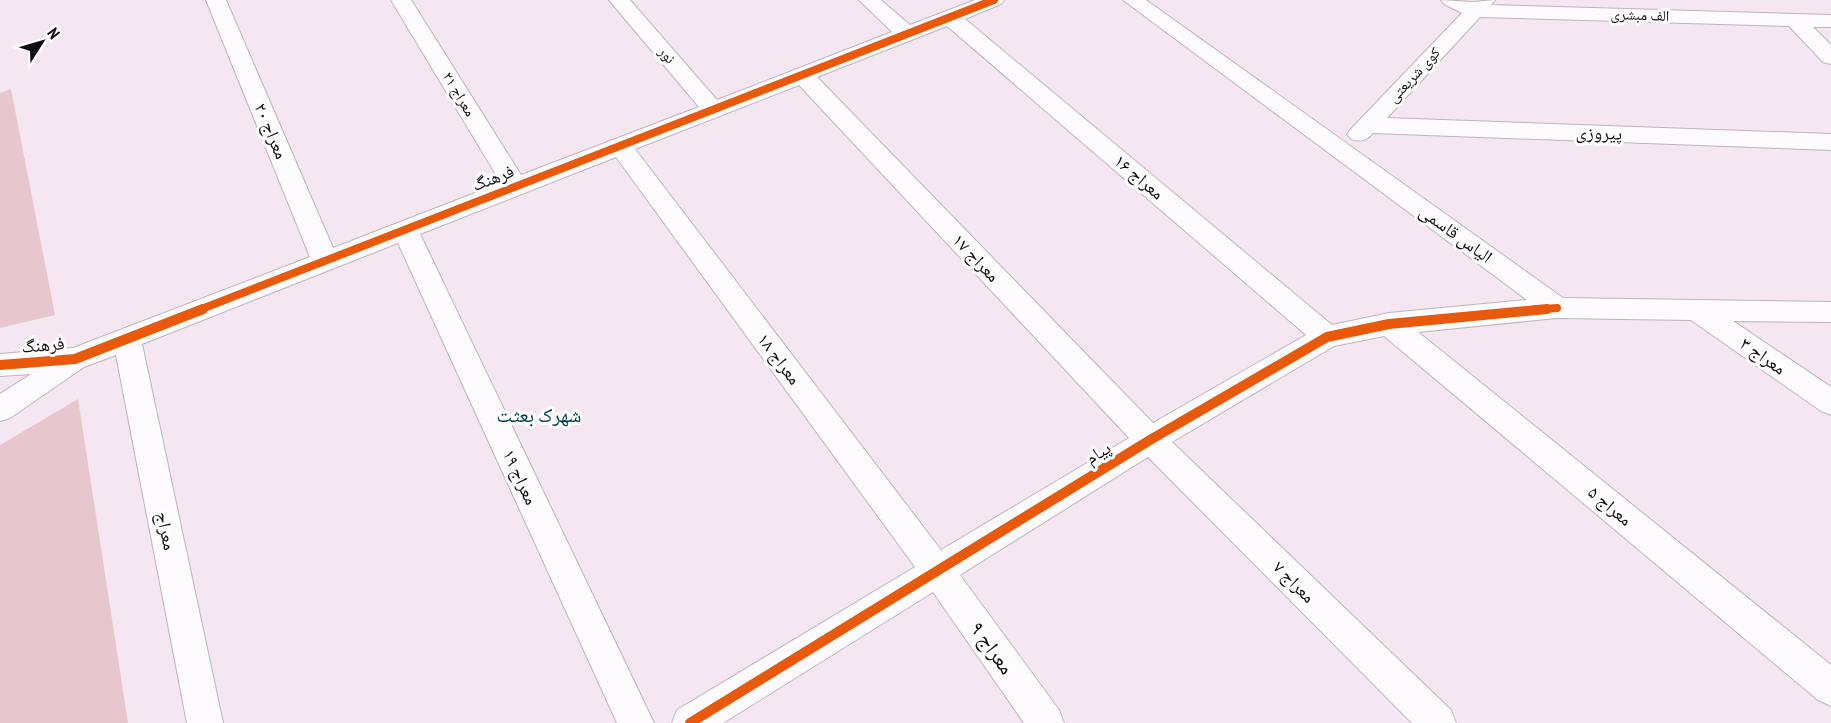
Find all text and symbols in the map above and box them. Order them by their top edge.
street label: الف مبشری [1610,4,1670,26]
north arrow [12,12,72,72]
text: N [43,24,65,42]
street label: نور [654,41,680,67]
street label: کوی شریعتی [1383,43,1445,107]
street label: معراج ۲۱ [438,68,480,120]
street label: معراج ۲۰ [248,99,294,163]
street label: پیروزی [1575,120,1623,145]
street label: معراج ۱۶ [1109,149,1169,205]
street label: فرهنگ [469,159,517,196]
street label: الیاس قاسمی [1415,199,1497,268]
street label: معراج ۱۷ [947,229,1005,287]
street label: معراج ۱۸ [752,328,806,390]
street label: فرهنگ [20,331,65,358]
street label: معراج ۳ [1735,332,1791,380]
district label: شهرک بعثت [497,402,581,428]
street label: پیام [1081,436,1115,470]
street label: معراج ۱۹ [497,445,543,509]
street label: معراج ۵ [1583,481,1637,531]
street label: معراج [150,510,182,552]
street label: معراج ۷ [1268,556,1320,608]
street label: معراج ۹ [964,616,1021,680]

